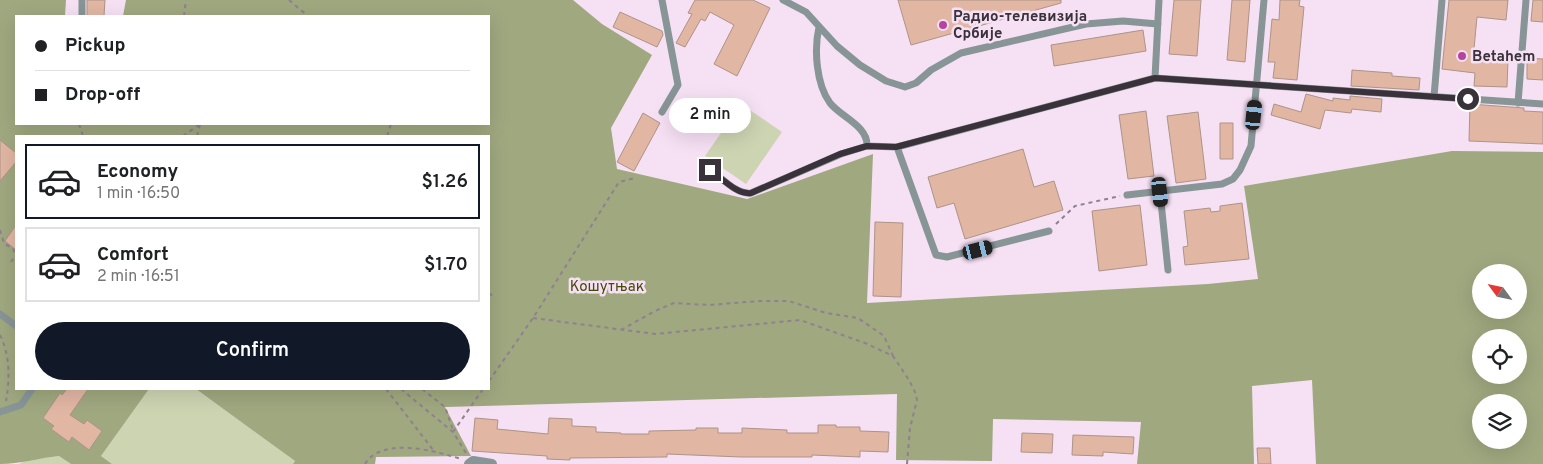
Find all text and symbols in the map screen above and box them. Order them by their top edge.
place label: Радио-телевизија Србије [953,8,1087,44]
marker: Радио-телевизија Србије [937,19,949,31]
text: Pickup [65,34,125,58]
place label: Betahem [1472,48,1535,67]
marker: Betahem [1456,50,1468,62]
text: Drop-off [65,83,140,107]
route start [1457,88,1479,110]
callout: 2 min [669,98,751,132]
car [1244,99,1263,131]
text: 2 min [689,105,731,125]
icon: car [37,159,82,204]
route end [699,159,721,181]
text: Economy [97,160,178,184]
text: $1.26 [421,170,468,194]
car [1150,176,1169,208]
text: 1 min · 16:50 [97,184,180,204]
car [961,239,994,261]
icon: car [37,242,82,287]
text: Comfort [97,243,169,267]
text: $1.70 [424,253,468,277]
north arrow [1472,264,1528,319]
map controls [1472,264,1527,449]
text: 2 min · 16:51 [97,267,180,287]
park label: Кошутњак [570,278,644,297]
button: Confirm [35,322,470,380]
button: locate [1472,329,1527,384]
button: layers [1472,394,1527,449]

